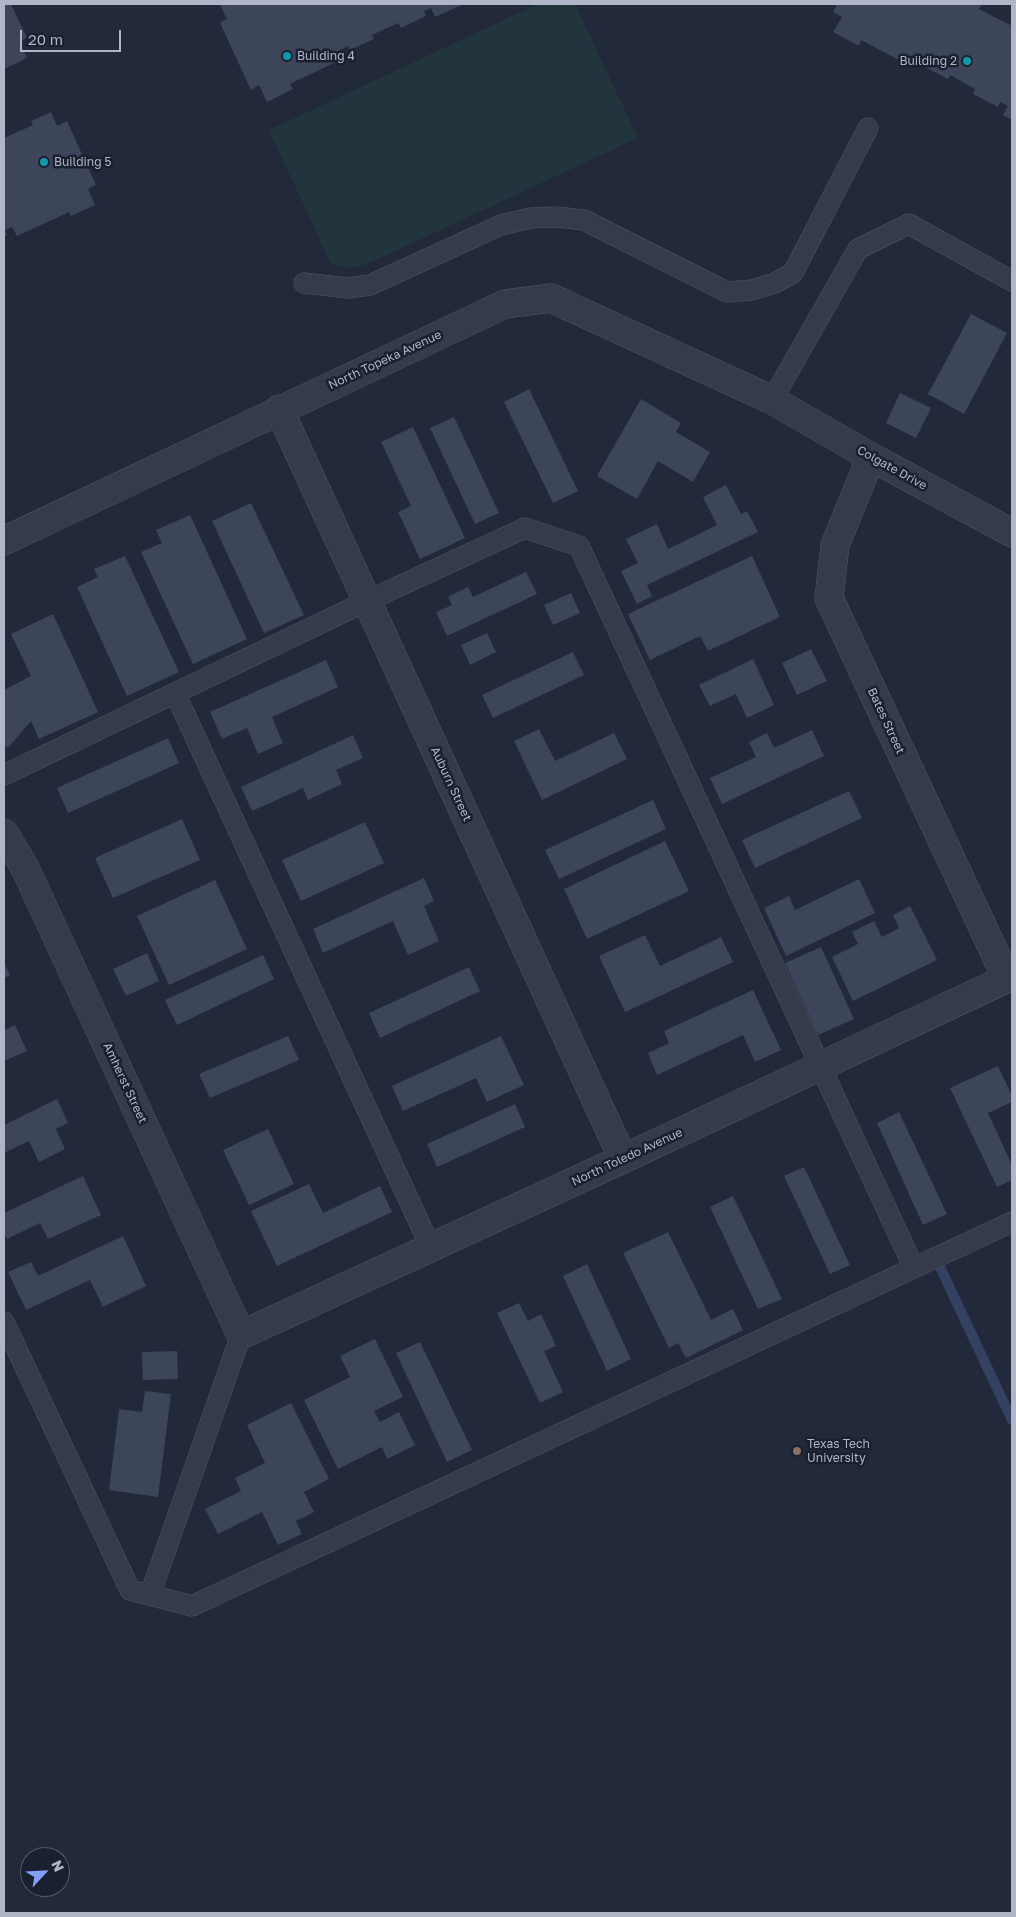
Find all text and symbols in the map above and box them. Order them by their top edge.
scale bar [22,20,124,52]
text: 20 m [28,30,63,48]
place label: Building 4 [297,49,355,63]
marker: Building 4 [281,50,293,62]
place label: Building 2 [899,54,957,68]
marker: Building 2 [961,55,973,67]
place label: Building 5 [54,155,112,169]
marker: Building 5 [38,156,50,168]
street label: North Topeka Avenue [326,327,444,393]
street label: Colgate Drive [855,443,929,493]
street label: Bates Street [864,686,908,756]
street label: Auburn Street [428,745,474,823]
street label: Amherst Street [100,1040,150,1126]
street label: North Toledo Avenue [569,1125,685,1189]
place label: Texas Tech University [807,1437,870,1465]
marker: Texas Tech University [791,1445,803,1457]
north arrow [20,1847,70,1897]
text: N [48,1857,68,1874]

